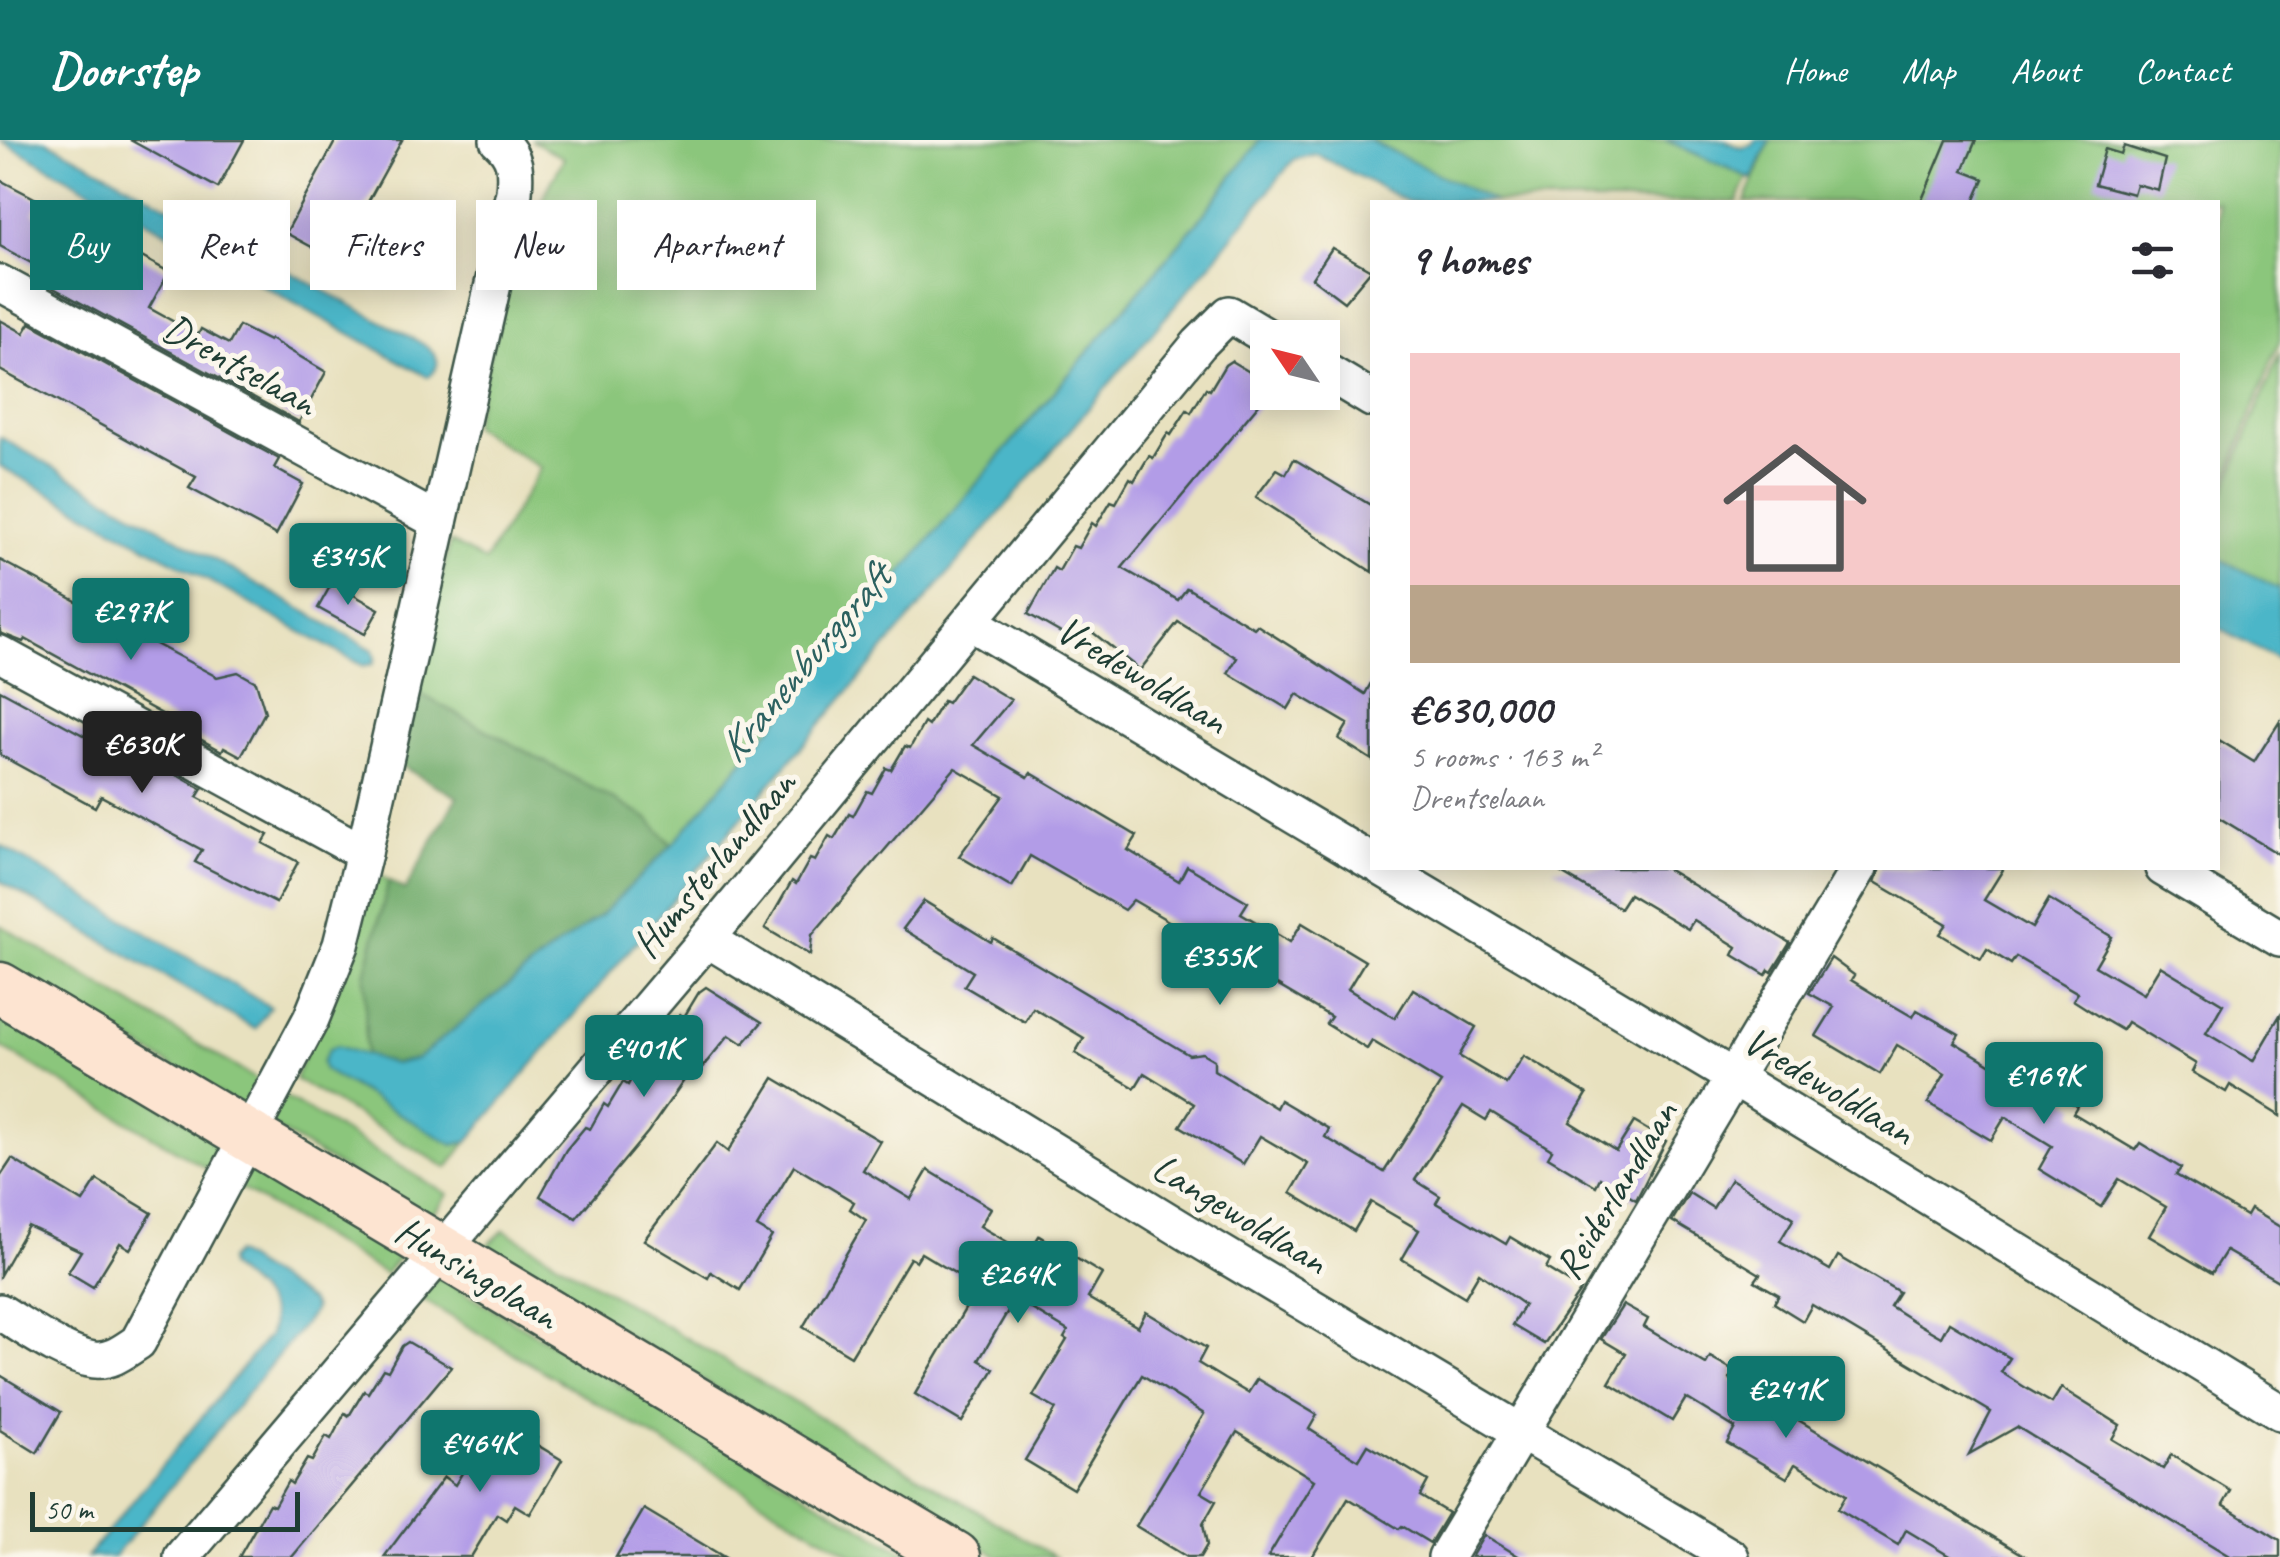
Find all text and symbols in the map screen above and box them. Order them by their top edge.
text: Doorstep [50,40,198,100]
text: Home [1784,48,1847,93]
text: Map [1902,48,1955,93]
text: About [2010,48,2080,93]
text: Contact [2135,48,2230,93]
chip: Buy [30,200,143,290]
chip: Rent [163,200,290,290]
chip: Filters [310,200,456,290]
chip: New [476,200,597,290]
chip: Apartment [617,200,816,290]
icon: filters [2125,233,2180,288]
text: 9 homes [1410,234,1528,287]
street label: Drentselaan [155,303,327,428]
north arrow [1250,320,1340,410]
map controls [1250,320,1340,410]
icon: home [1705,418,1885,598]
pin: €345K [278,523,418,608]
text: €345K [311,535,385,576]
water label: Kranenburggraft [706,547,907,773]
pin: €297K [61,578,201,663]
text: €297K [94,590,168,631]
street label: Vredewoldlaan [1047,605,1237,746]
text: €630,000 [1410,683,1552,736]
pin: €630K [72,711,212,796]
text: €630K [105,723,179,764]
text: 5 rooms · 163 m² [1410,736,1597,777]
street label: Humsterlandlaan [621,759,808,968]
text: Drentselaan [1410,777,1544,818]
pin: €355K [1150,923,1290,1008]
text: €355K [1184,935,1256,976]
pin: €401K [574,1015,714,1100]
street label: Vredewoldlaan [1734,1016,1924,1157]
text: €401K [607,1027,681,1068]
pin: €169K [1974,1042,2114,1127]
text: €169K [2007,1054,2081,1095]
street label: Reiderlandlaan [1543,1091,1689,1289]
street label: Langewoldlaan [1143,1142,1337,1286]
street label: Hunsingolaan [387,1205,569,1342]
pin: €264K [948,1241,1088,1326]
text: €264K [981,1253,1055,1294]
pin: €241K [1716,1356,1856,1441]
text: €241K [1749,1368,1823,1409]
pin: €464K [410,1410,550,1495]
text: €464K [443,1422,517,1463]
scale bar [30,1487,300,1532]
text: 50 m [45,1492,93,1527]

